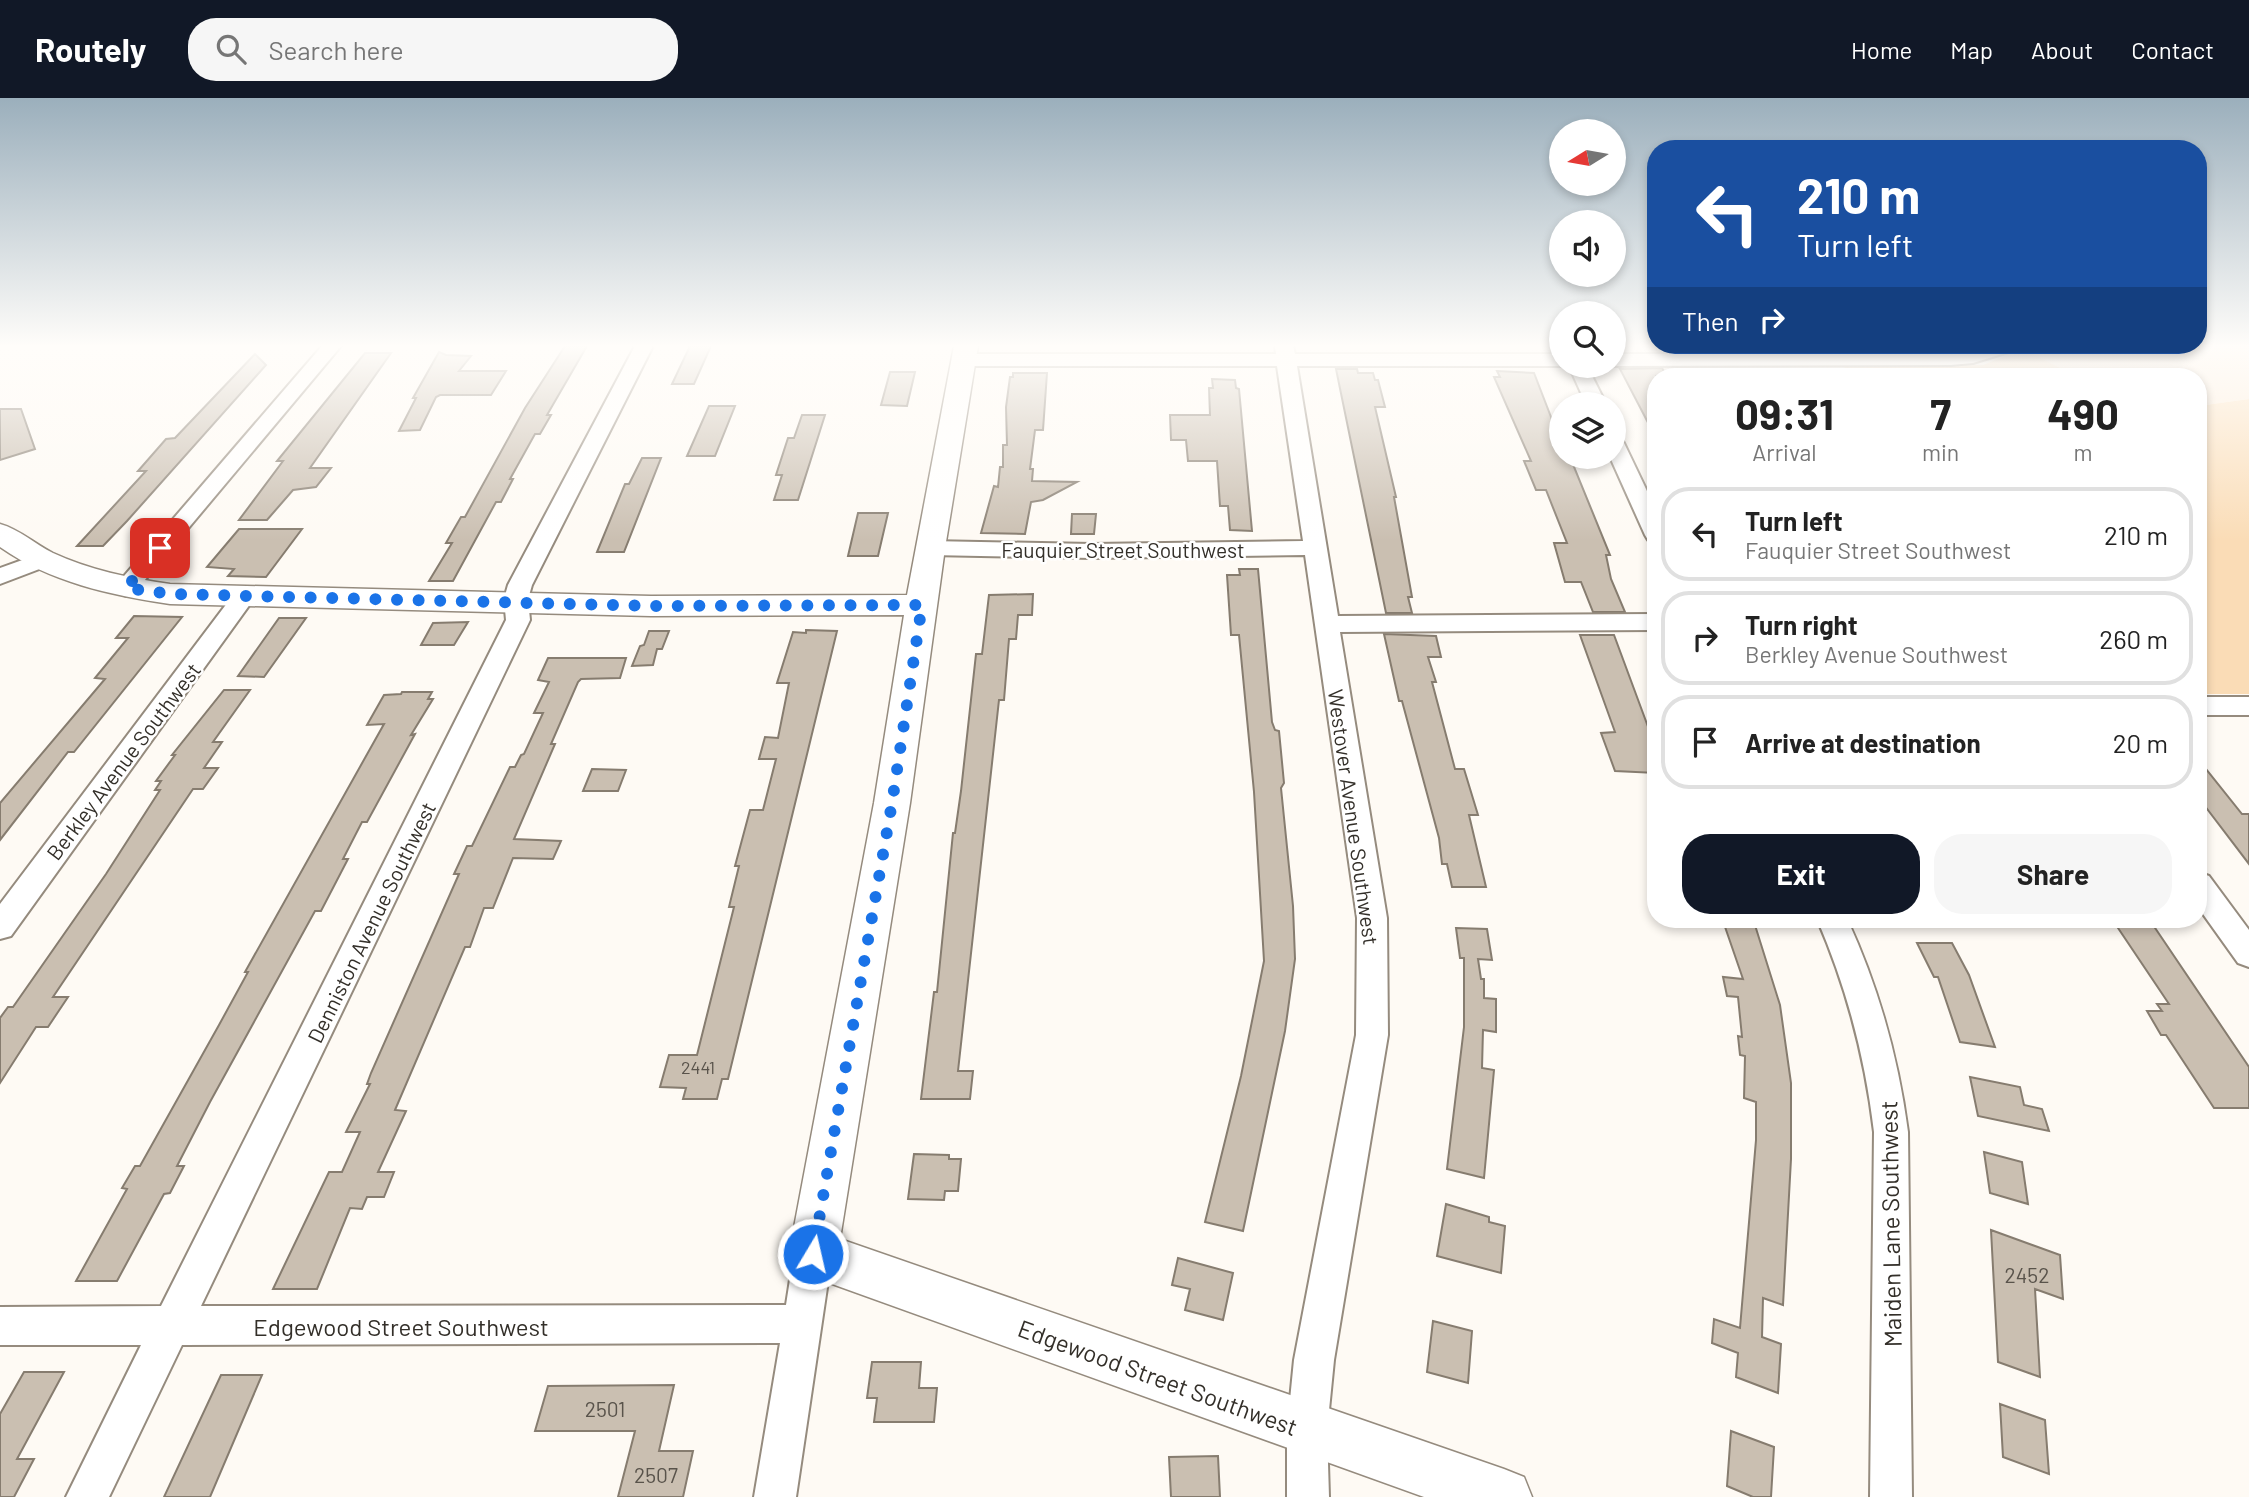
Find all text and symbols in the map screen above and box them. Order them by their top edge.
search box [188,18,678,81]
text: Routely [35,29,146,69]
icon: search [212,30,250,68]
text: Search here [268,34,404,65]
text: Home [1851,35,1912,64]
text: Map [1950,35,1993,64]
text: About [2031,35,2093,64]
text: Contact [2131,35,2214,64]
north arrow [1549,119,1626,196]
map controls [1549,119,1626,469]
text: 210 m [1797,165,1920,224]
icon: left [1682,168,1773,259]
button: sound [1549,210,1626,287]
text: Turn left [1797,225,1914,263]
button: search [1549,301,1626,378]
icon: right [1753,301,1791,339]
text: Then [1682,305,1739,336]
text: 09:31 [1735,388,1834,438]
text: 7 [1930,388,1951,438]
text: 490 [2047,388,2119,438]
button: layers [1549,392,1626,469]
text: Arrival [1752,438,1817,466]
text: min [1922,438,1959,466]
text: m [2074,438,2093,466]
text: Turn left [1745,505,1843,536]
icon: left [1686,515,1724,553]
pin [130,518,190,578]
text: 210 m [2104,519,2168,550]
icon: arrive [141,529,179,567]
text: Fauquier Street Southwest [1745,536,2011,564]
street label: Fauquier Street Southwest [1001,537,1245,562]
text: Turn right [1745,609,1858,640]
icon: right [1686,619,1724,657]
text: 260 m [2099,623,2168,654]
text: Berkley Avenue Southwest [1745,640,2008,668]
street label: Berkley Avenue Southwest [41,657,205,865]
street label: Westover Avenue Southwest [1324,688,1384,946]
icon: arrive [1686,723,1724,761]
text: Arrive at destination [1745,727,1981,758]
text: 20 m [2113,727,2168,758]
street label: Denniston Avenue Southwest [302,798,440,1046]
button: Exit [1682,834,1920,914]
button: Share [1934,834,2172,914]
house number: 2441 [681,1056,715,1078]
street label: Maiden Lane Southwest [1873,1100,1907,1348]
position arrow [776,1217,850,1291]
house number: 2452 [2005,1262,2049,1287]
street label: Edgewood Street Southwest [253,1312,549,1341]
street label: Edgewood Street Southwest [1014,1313,1302,1441]
house number: 2501 [585,1396,625,1421]
house number: 2507 [634,1462,678,1487]

